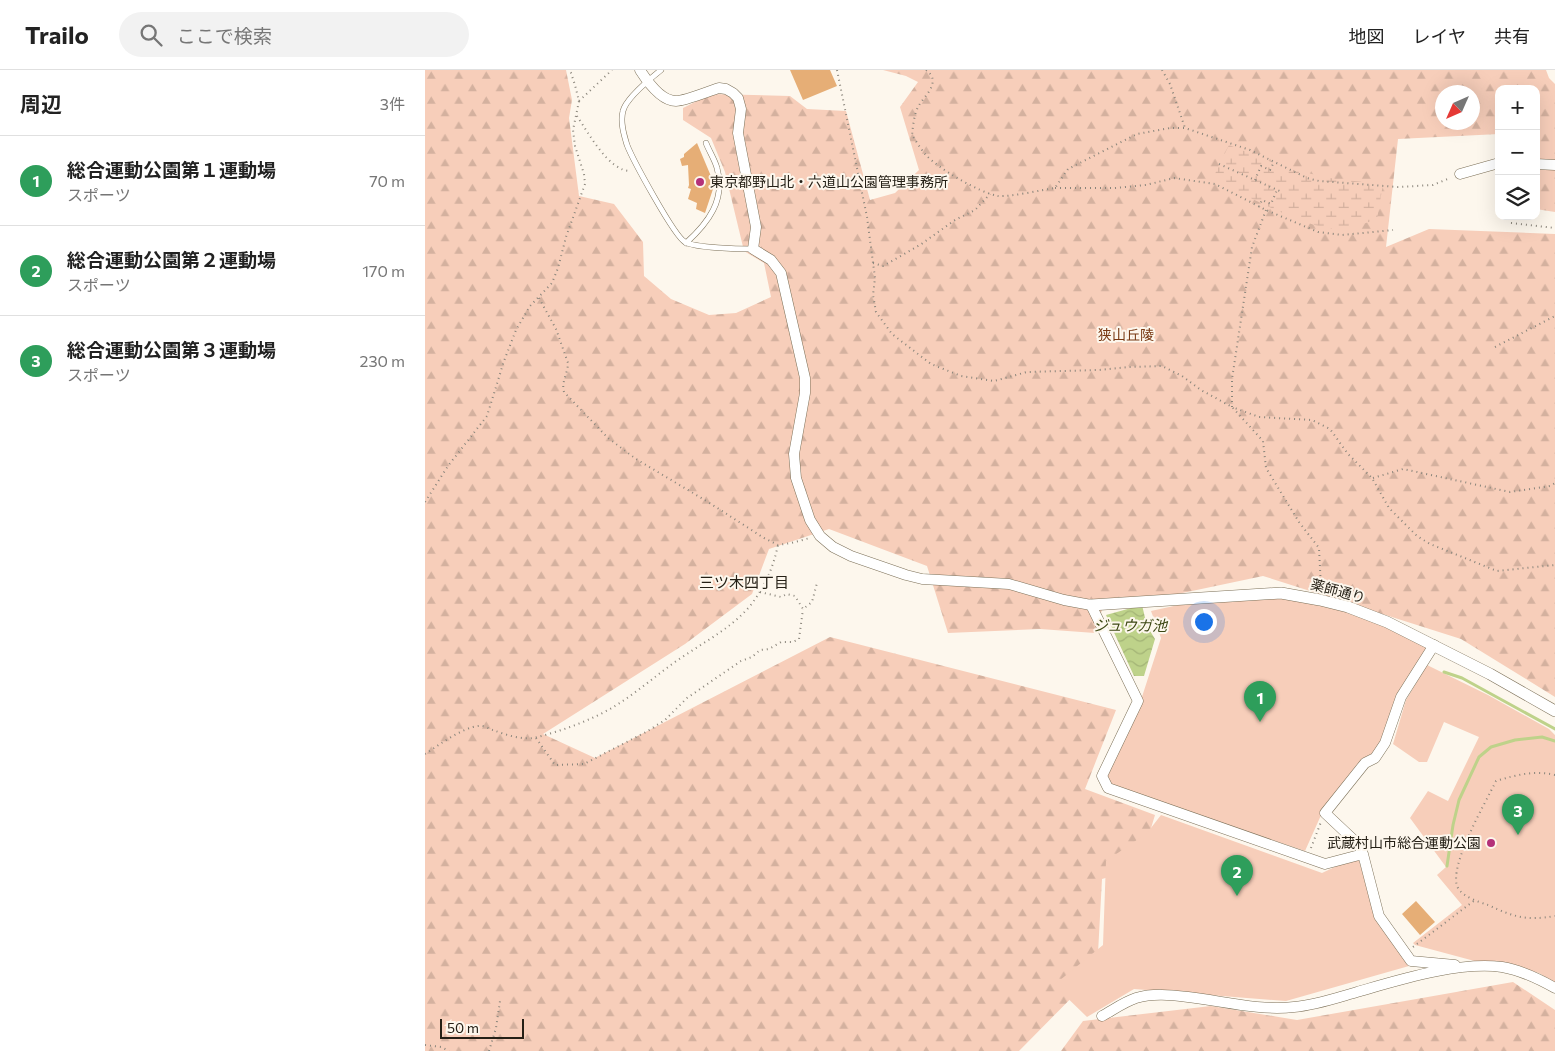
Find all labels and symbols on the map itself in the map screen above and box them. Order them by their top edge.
north arrow [1435,85,1480,130]
place label: 東京都野山北・六道山公園管理事務所 [710,173,948,190]
marker: 東京都野山北・六道山公園管理事務所 [694,176,706,188]
park label: 狭山丘陵 [1098,326,1154,343]
district label: 三ツ木四丁目 [699,573,789,591]
street label: 薬師通り [1309,575,1367,606]
your location [1191,609,1217,635]
water label: ジュウガ池 [1093,616,1169,634]
pin: 1 [1244,681,1276,722]
pin: 3 [1502,794,1534,835]
place label: 武蔵村山市総合運動公園 [1327,834,1481,851]
marker: 武蔵村山市総合運動公園 [1485,837,1497,849]
pin: 2 [1221,855,1253,896]
scale bar [440,1016,524,1039]

